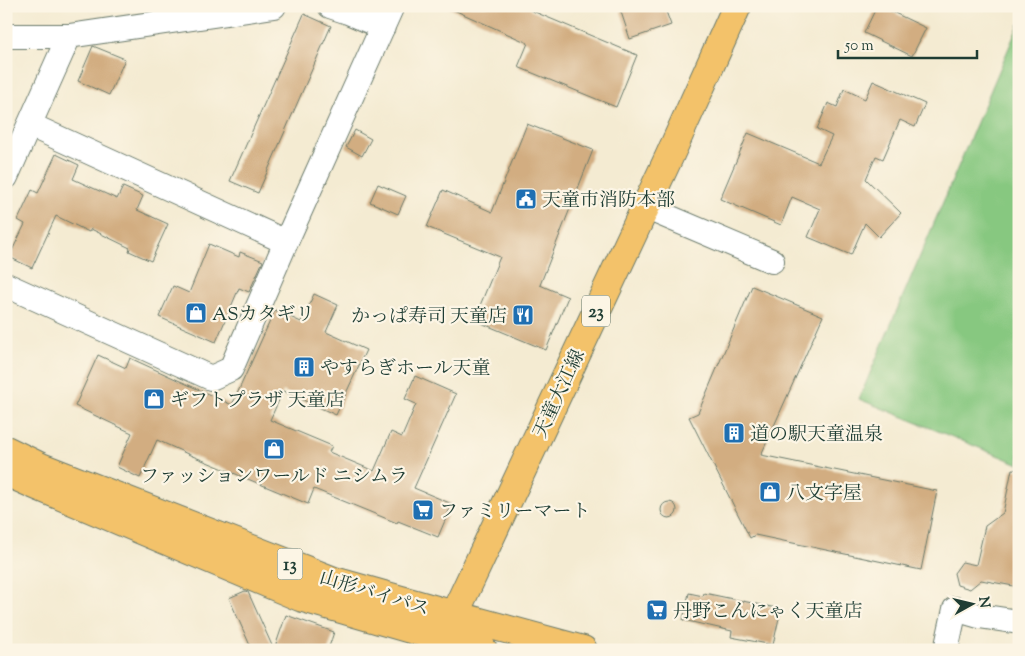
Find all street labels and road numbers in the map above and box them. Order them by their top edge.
road number: 23 [582,296,610,326]
street label: 天童大江線 [528,345,593,443]
road number: 13 [278,548,302,580]
street label: 山形バイパス [316,565,433,624]

